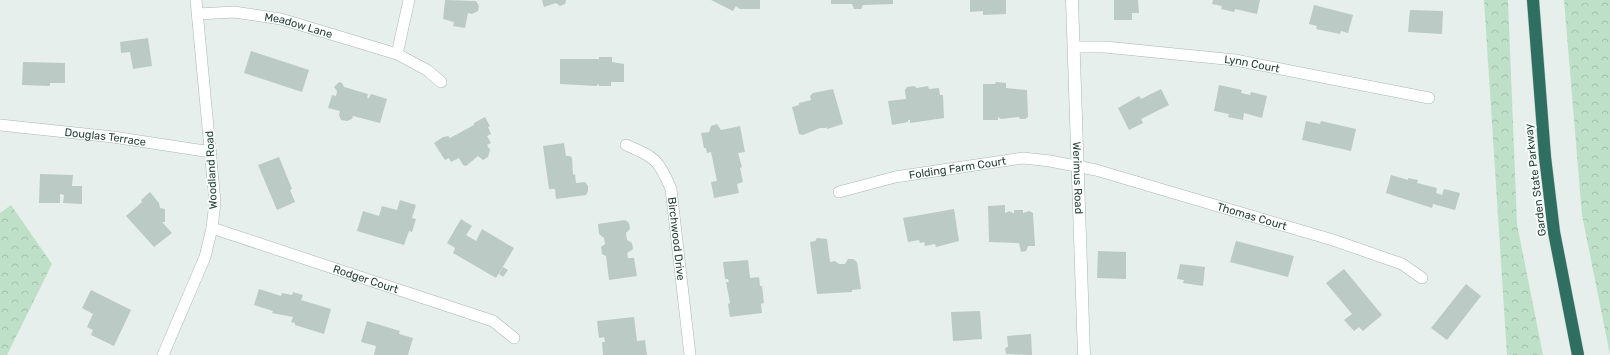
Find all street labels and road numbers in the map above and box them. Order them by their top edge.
street label: Meadow Lane [264,11,334,41]
street label: Lynn Court [1224,53,1281,76]
street label: Garden State Parkway [1522,123,1549,237]
street label: Douglas Terrace [64,126,147,149]
street label: Woodland Road [203,130,220,210]
street label: Werimus Road [1070,141,1085,214]
street label: Folding Farm Court [908,155,1008,182]
street label: Birchwood Drive [665,196,687,281]
street label: Thomas Court [1215,200,1289,233]
street label: Rodger Court [331,262,401,296]

